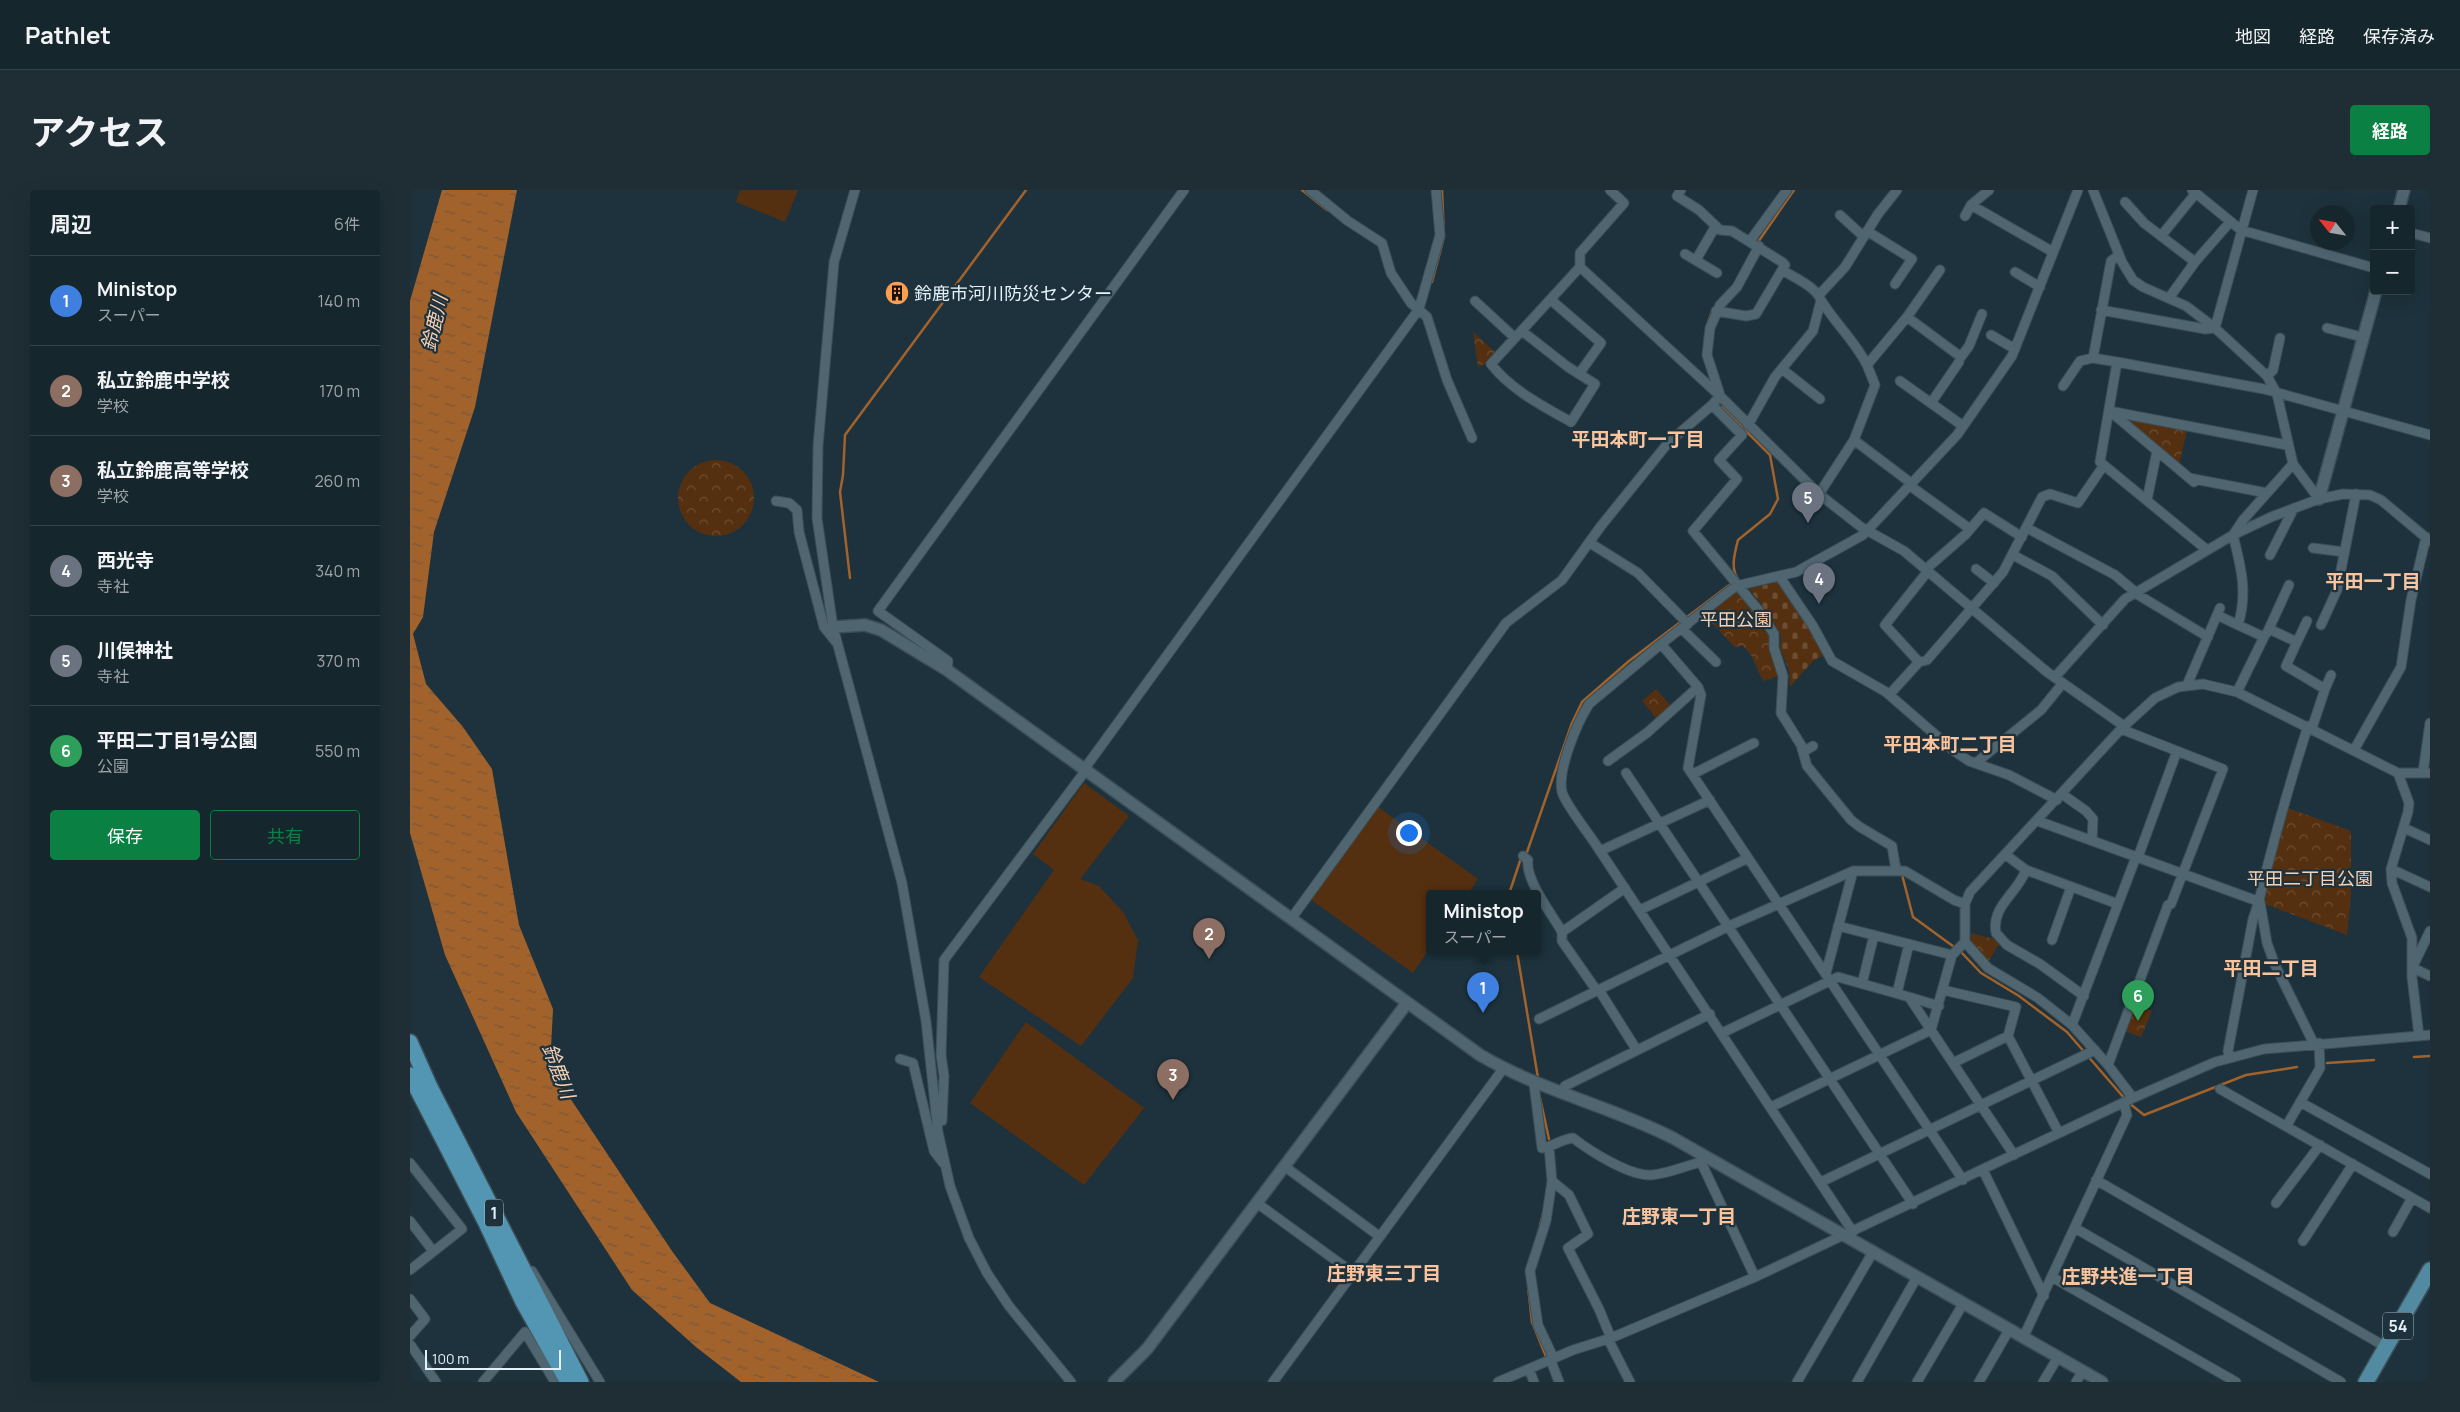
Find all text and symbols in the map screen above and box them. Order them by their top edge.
text: Pathlet [25,18,111,51]
text: 地図 [2235,24,2271,48]
text: 経路 [2299,24,2335,48]
text: 保存済み [2363,24,2435,48]
button: 経路 [2350,105,2430,155]
text: アクセス [30,108,168,156]
north arrow [2310,205,2355,250]
map controls [2370,205,2415,295]
button: + [2370,205,2415,250]
text: 周辺 [50,210,92,238]
text: 6件 [334,213,360,235]
button: − [2370,250,2415,295]
text: Ministop [97,276,177,302]
building icon: 鈴鹿市河川防災センター [884,280,910,306]
place label: 鈴鹿市河川防災センター [914,281,1112,305]
text: 1 [62,290,70,312]
text: 140 m [318,290,360,312]
water label: 鈴鹿川 [415,290,454,354]
text: スーパー [97,304,161,326]
text: 私立鈴鹿中学校 [97,367,230,393]
text: 2 [61,380,71,402]
text: 170 m [319,380,360,402]
text: 学校 [97,395,129,417]
district label: 平田本町一丁目 [1571,426,1705,452]
text: 私立鈴鹿高等学校 [97,457,249,483]
text: 3 [61,470,71,492]
text: 260 m [314,470,360,492]
pin: 5 [1792,482,1824,523]
text: 学校 [97,485,129,507]
text: 西光寺 [97,547,154,573]
text: 4 [61,560,71,582]
text: 340 m [315,560,360,582]
pin: 4 [1803,563,1835,604]
district label: 平田一丁目 [2325,568,2421,594]
text: 寺社 [97,575,129,597]
park label: 平田公園 [1700,607,1772,631]
text: 川俣神社 [97,637,173,663]
text: 5 [61,650,71,672]
text: 370 m [317,650,360,672]
text: 寺社 [97,665,129,687]
text: 平田二丁目1号公園 [97,727,257,753]
district label: 平田本町二丁目 [1883,731,2017,757]
text: 6 [61,740,71,762]
text: 550 m [315,740,360,762]
text: 公園 [97,755,129,777]
button: 保存 [50,810,200,860]
button: 共有 [210,810,360,860]
your location [1396,820,1422,846]
park label: 平田二丁目公園 [2247,866,2373,890]
popup [1426,890,1541,955]
text: Ministop [1443,898,1524,924]
pin: 2 [1193,918,1225,959]
text: スーパー [1443,926,1507,948]
district label: 平田二丁目 [2223,955,2319,981]
pin: 1 [1467,972,1499,1013]
pin: 6 [2122,980,2154,1021]
water label: 鈴鹿川 [537,1040,582,1104]
pin: 3 [1157,1059,1189,1100]
road number: 1 [485,1200,503,1226]
district label: 庄野東一丁目 [1622,1203,1736,1229]
district label: 庄野東三丁目 [1327,1260,1441,1286]
district label: 庄野共進一丁目 [2061,1263,2195,1289]
road number: 54 [2383,1312,2413,1340]
scale bar [425,1347,561,1370]
text: 100 m [432,1349,469,1368]

